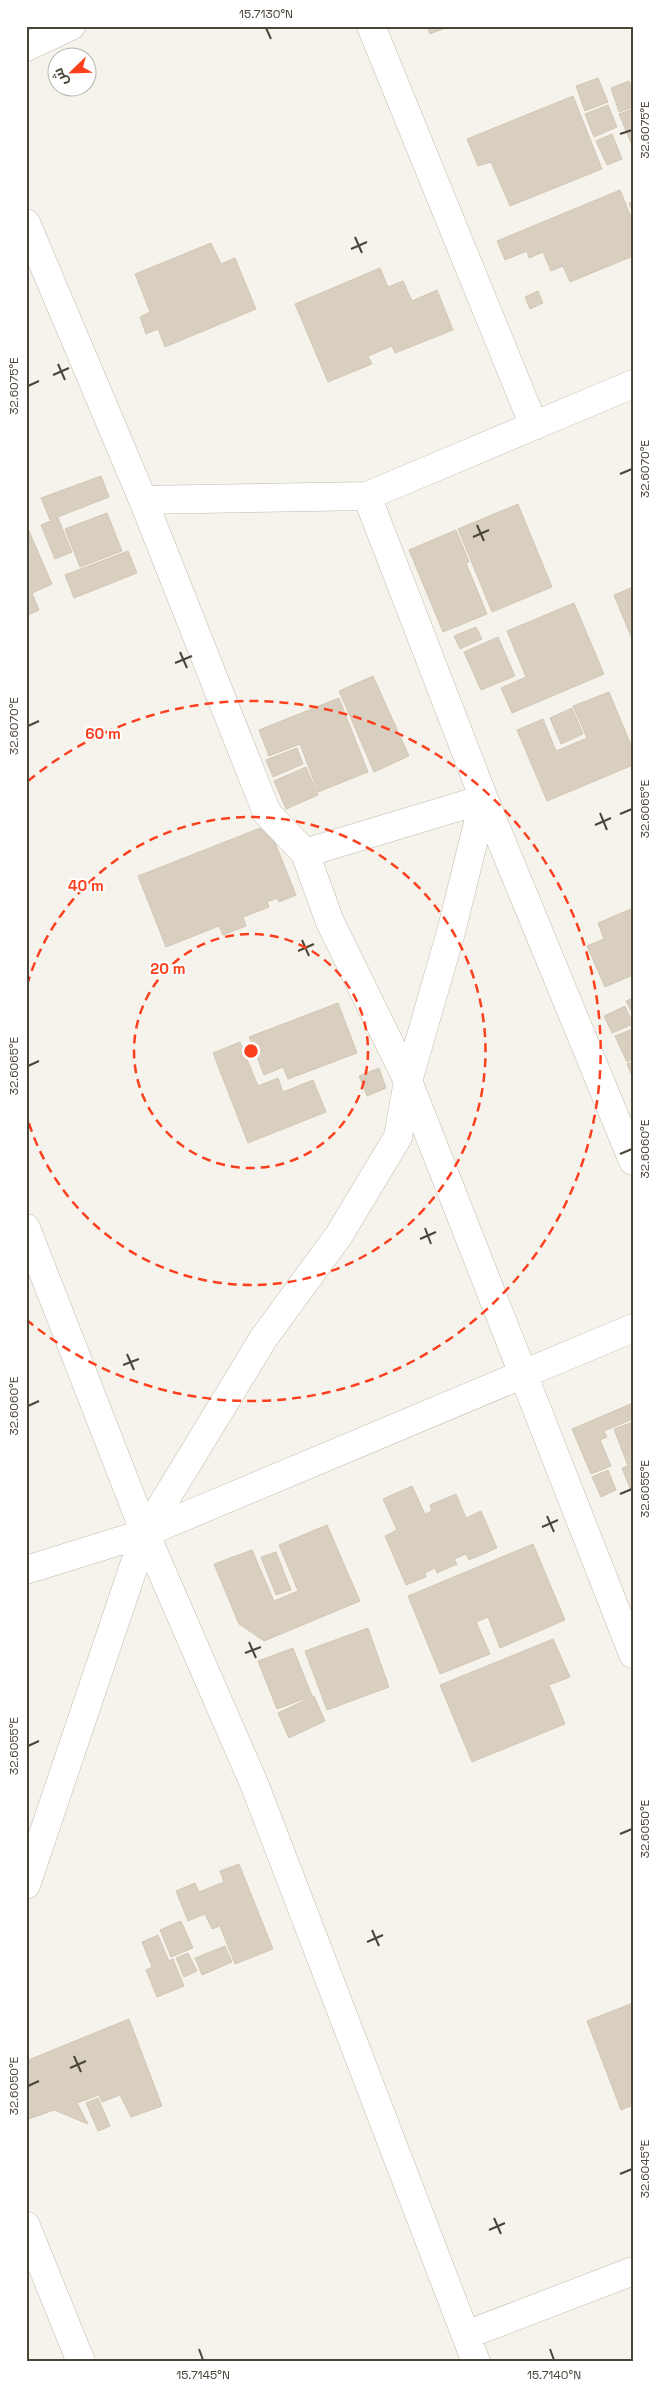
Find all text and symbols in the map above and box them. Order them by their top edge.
text: 15.7130°N [239,6,293,22]
north arrow [48,48,98,98]
text: ش [48,65,72,89]
text: 32.6075°E [637,101,653,159]
text: 32.6075°E [6,357,22,415]
text: 32.6070°E [637,440,653,498]
text: 32.6070°E [6,697,22,755]
text: 60 m [85,724,121,743]
text: 32.6065°E [637,780,653,838]
text: 40 m [68,876,104,895]
text: 20 m [150,959,186,978]
text: 32.6065°E [6,1037,22,1095]
centre of rings [242,1042,260,1060]
text: 32.6060°E [637,1119,653,1178]
text: 32.6060°E [6,1376,22,1435]
text: 32.6055°E [637,1460,653,1518]
text: 32.6055°E [6,1717,22,1775]
text: 32.6050°E [637,1799,653,1858]
text: 32.6050°E [6,2056,22,2115]
text: 32.6045°E [637,2140,653,2198]
text: 15.7145°N [176,2367,230,2383]
text: 15.7140°N [527,2367,581,2383]

